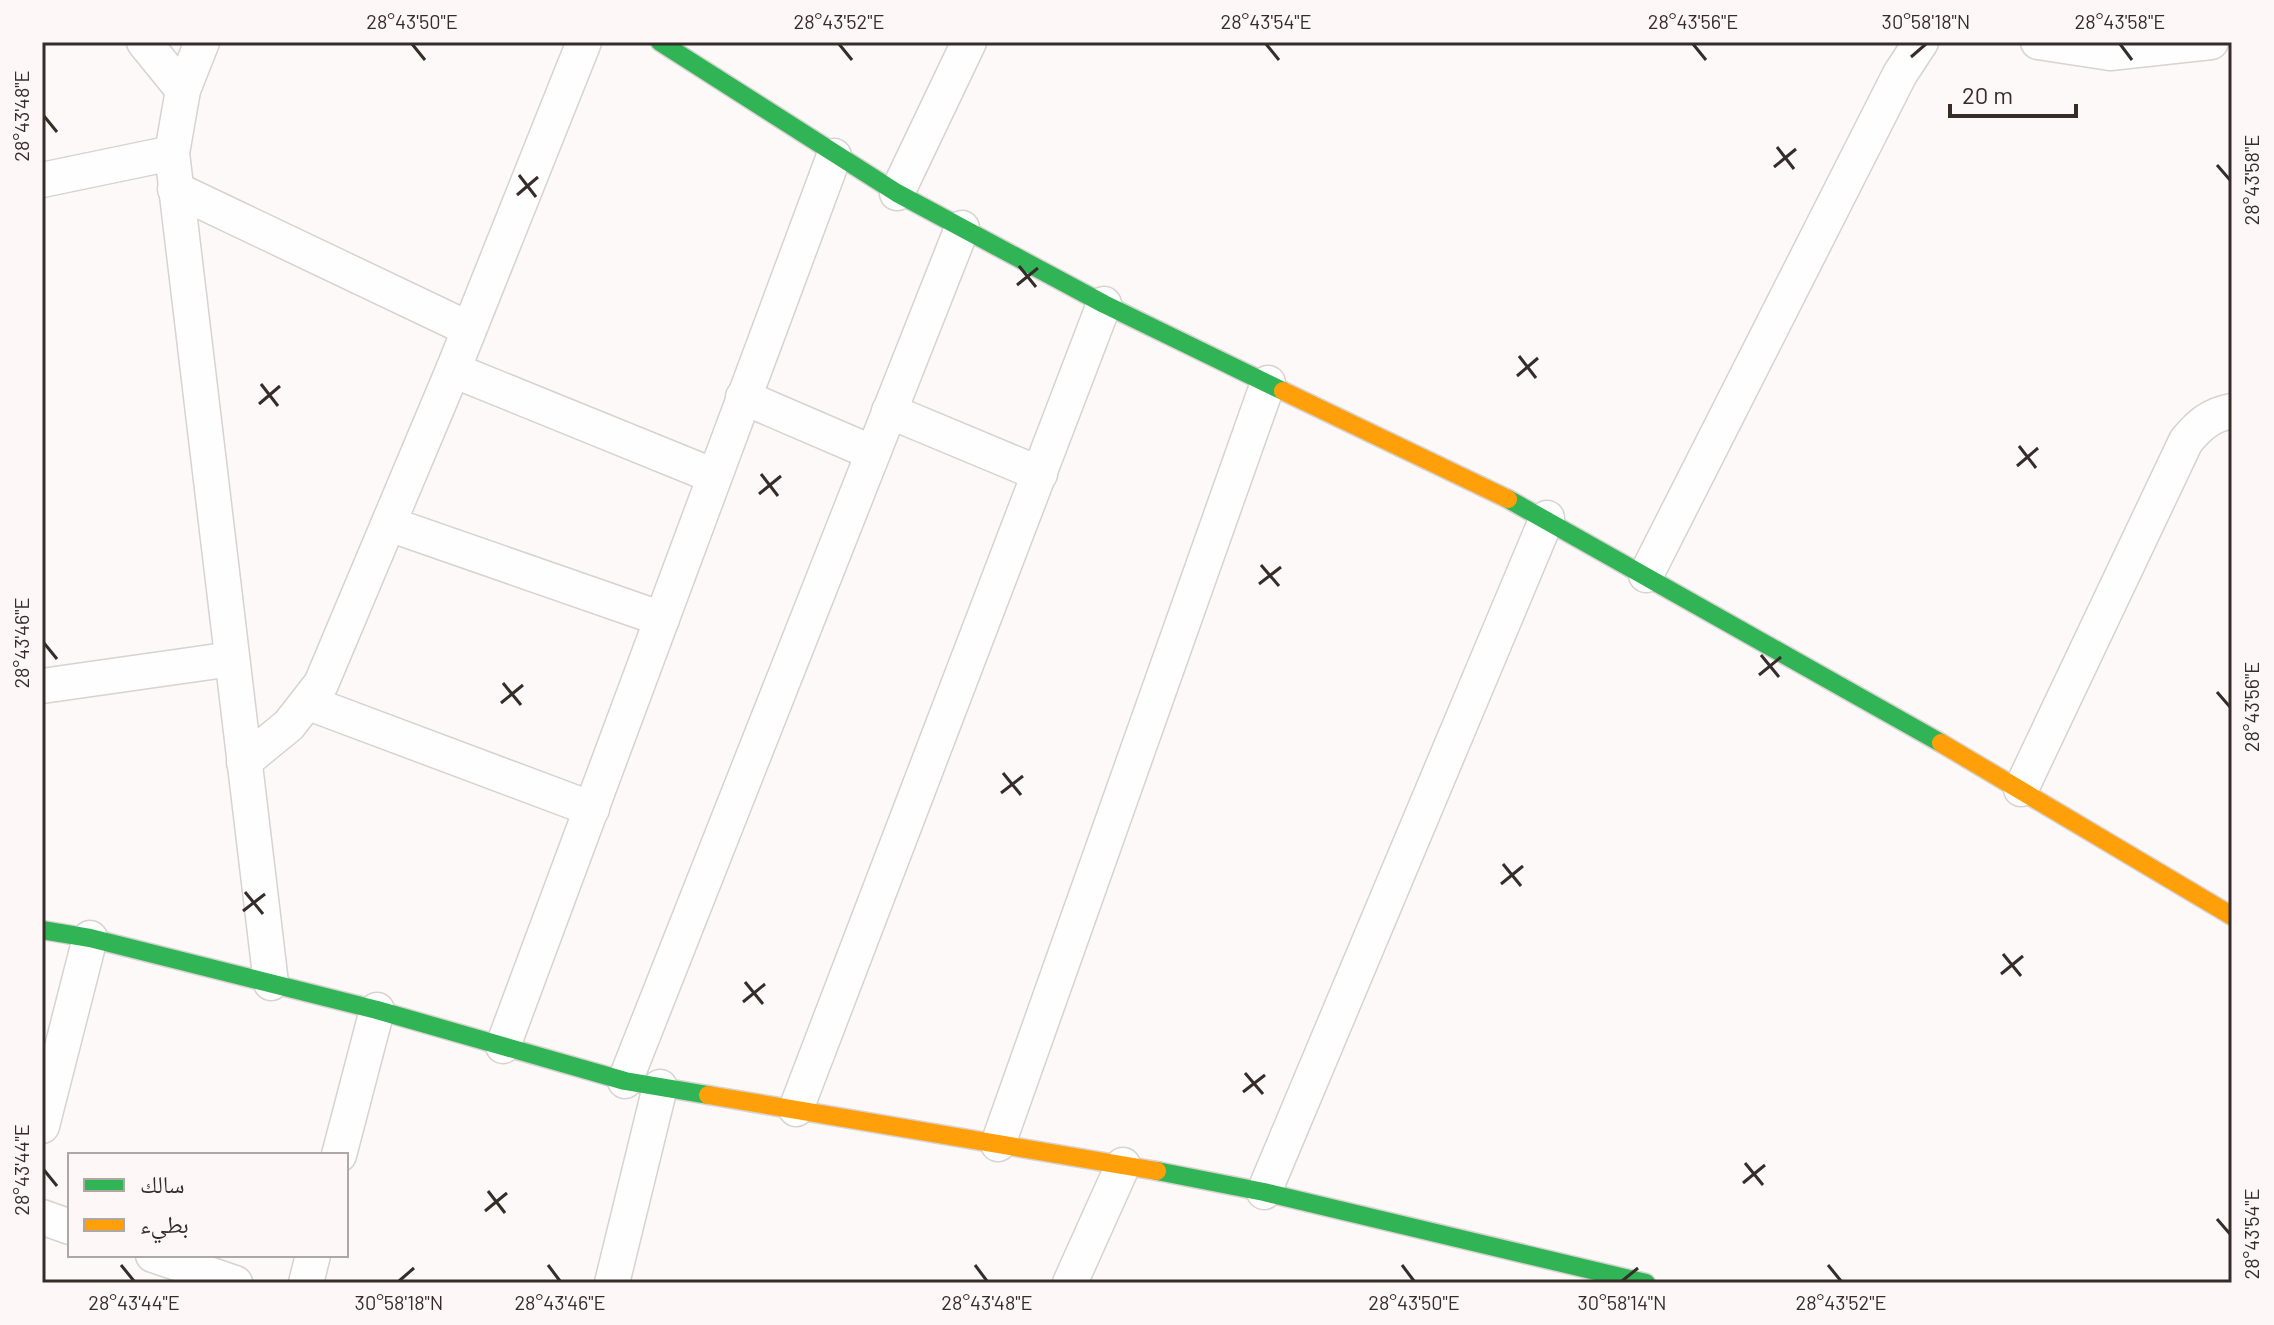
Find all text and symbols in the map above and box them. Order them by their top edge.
text: 28°43'50"E [366,9,458,33]
text: 28°43'52"E [793,9,885,33]
text: 28°43'54"E [1220,9,1312,33]
text: 28°43'56"E [1648,9,1738,33]
text: 30°58'18"N [1882,9,1970,33]
text: 28°43'58"E [2075,9,2165,33]
scale bar [1950,68,2076,118]
text: 28°43'48"E [9,70,33,162]
text: 20 m [1962,80,2013,109]
text: 28°43'58"E [2239,135,2263,225]
text: 28°43'46"E [9,597,33,689]
text: 28°43'56"E [2239,662,2263,752]
text: 28°43'44"E [9,1124,33,1216]
legend [68,1153,348,1257]
text: سالك [140,1169,185,1198]
text: 28°43'54"E [2239,1188,2263,1280]
text: بطيء [140,1209,189,1244]
text: 28°43'44"E [88,1290,180,1314]
text: 30°58'18"N [355,1290,443,1314]
text: 28°43'46"E [514,1290,606,1314]
text: 28°43'48"E [941,1290,1033,1314]
text: 28°43'50"E [1368,1290,1460,1314]
text: 30°58'14"N [1577,1290,1667,1314]
text: 28°43'52"E [1795,1290,1887,1314]

